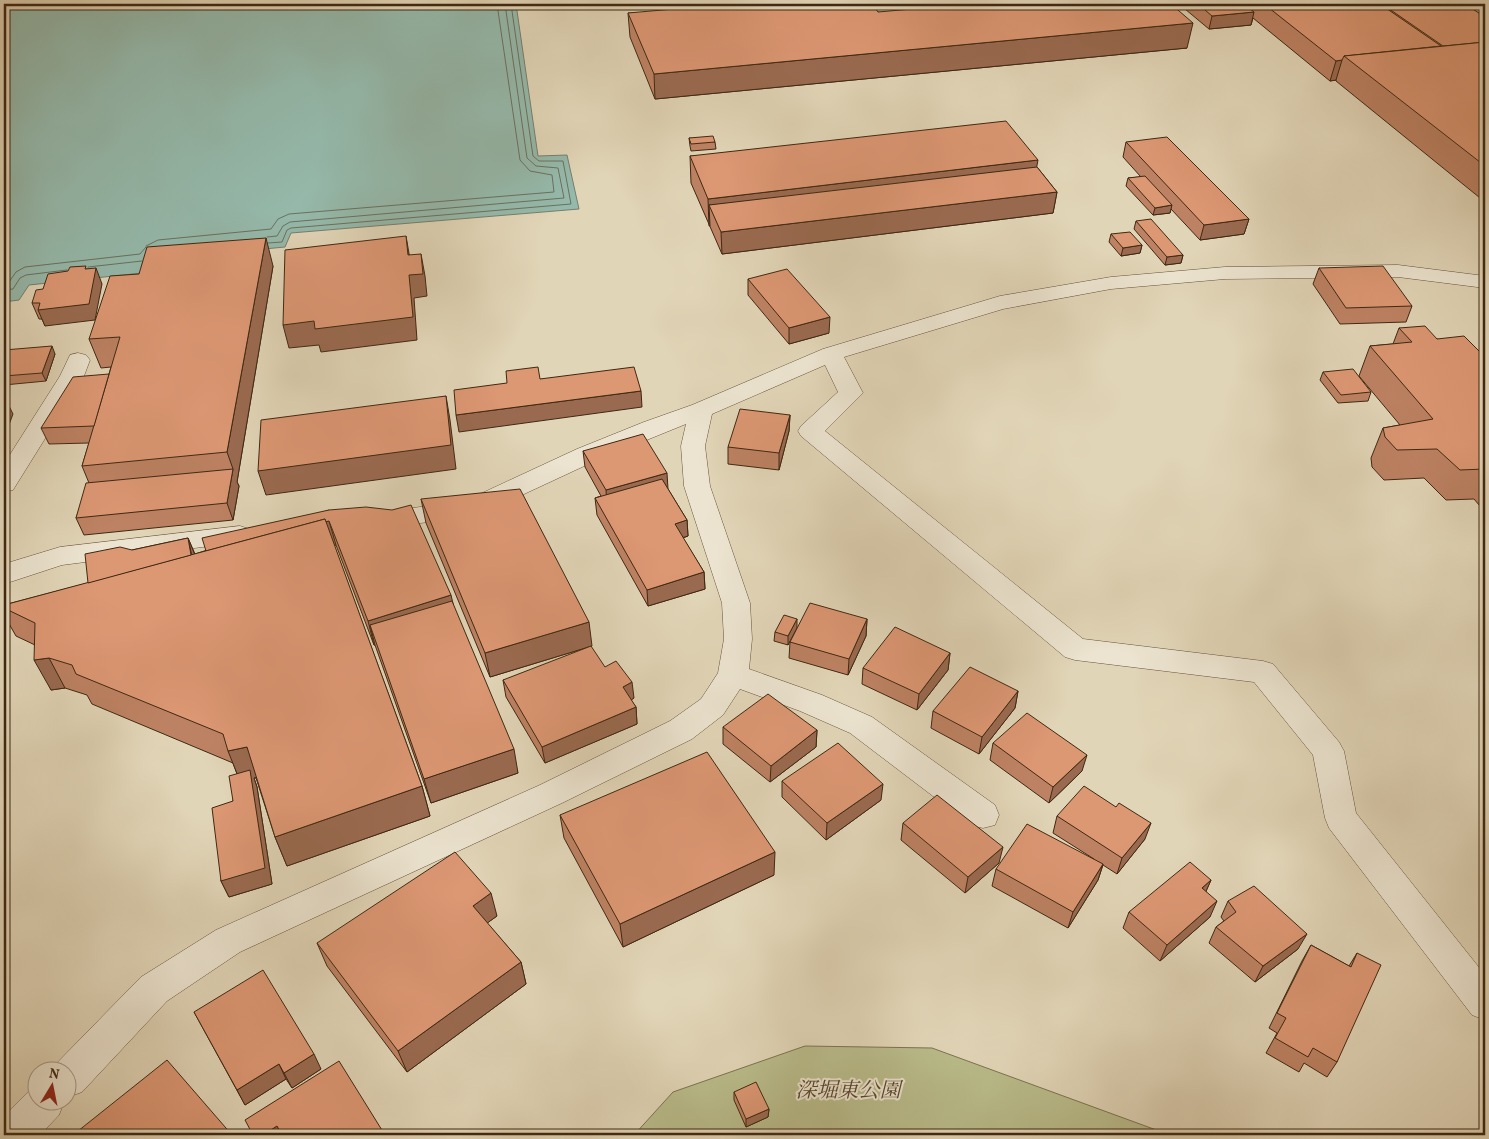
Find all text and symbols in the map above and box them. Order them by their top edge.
north arrow [28,1062,78,1112]
text: N [47,1064,61,1085]
park label: 深堀東公園 [796,1077,903,1106]

